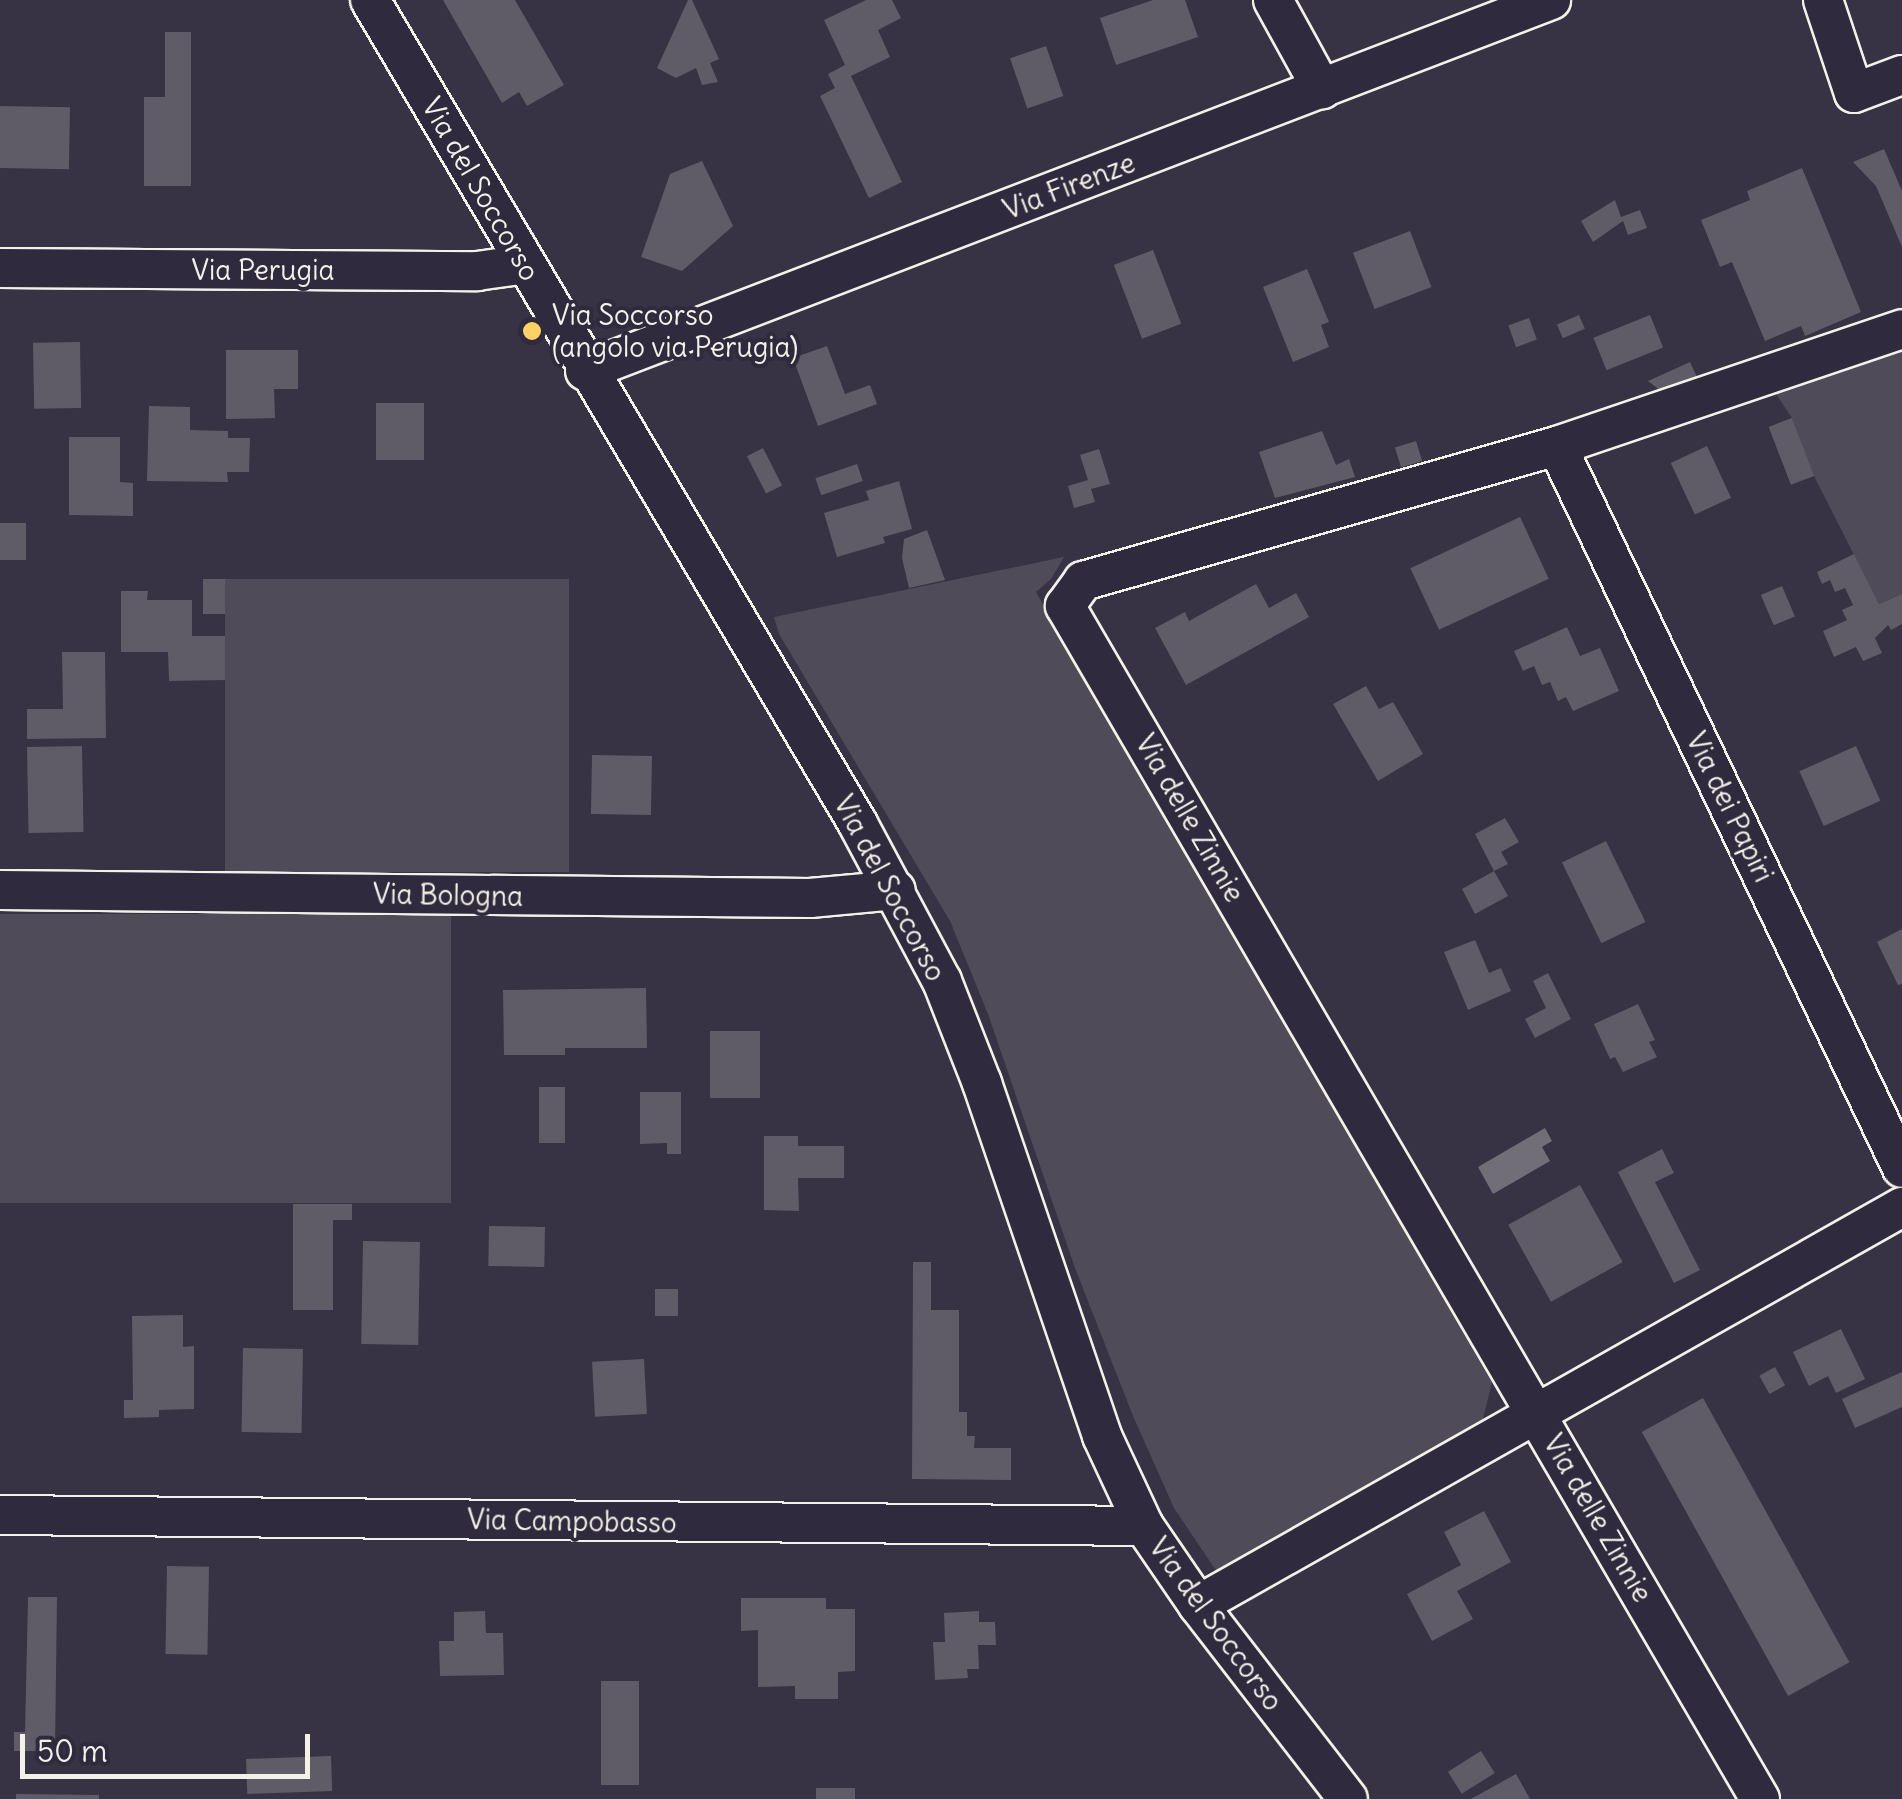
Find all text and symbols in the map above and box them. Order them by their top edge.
street label: Via del Soccorso [415,92,547,286]
street label: Via Firenze [998,146,1140,226]
street label: Via Perugia [192,253,334,287]
place label: Via Soccorso (angolo via Perugia) [552,298,798,364]
marker: Via Soccorso (angolo via Perugia) [521,320,543,342]
street label: Via dei Papiri [1679,726,1781,888]
street label: Via delle Zinnie [1128,728,1252,908]
street label: Via del Soccorso [827,789,953,987]
street label: Via Bologna [373,877,523,913]
street label: Via delle Zinnie [1536,1428,1660,1608]
street label: Via Campobasso [467,1502,677,1540]
street label: Via del Soccorso [1142,1531,1290,1717]
scale bar [25,1714,315,1776]
text: 50 m [37,1732,107,1770]

